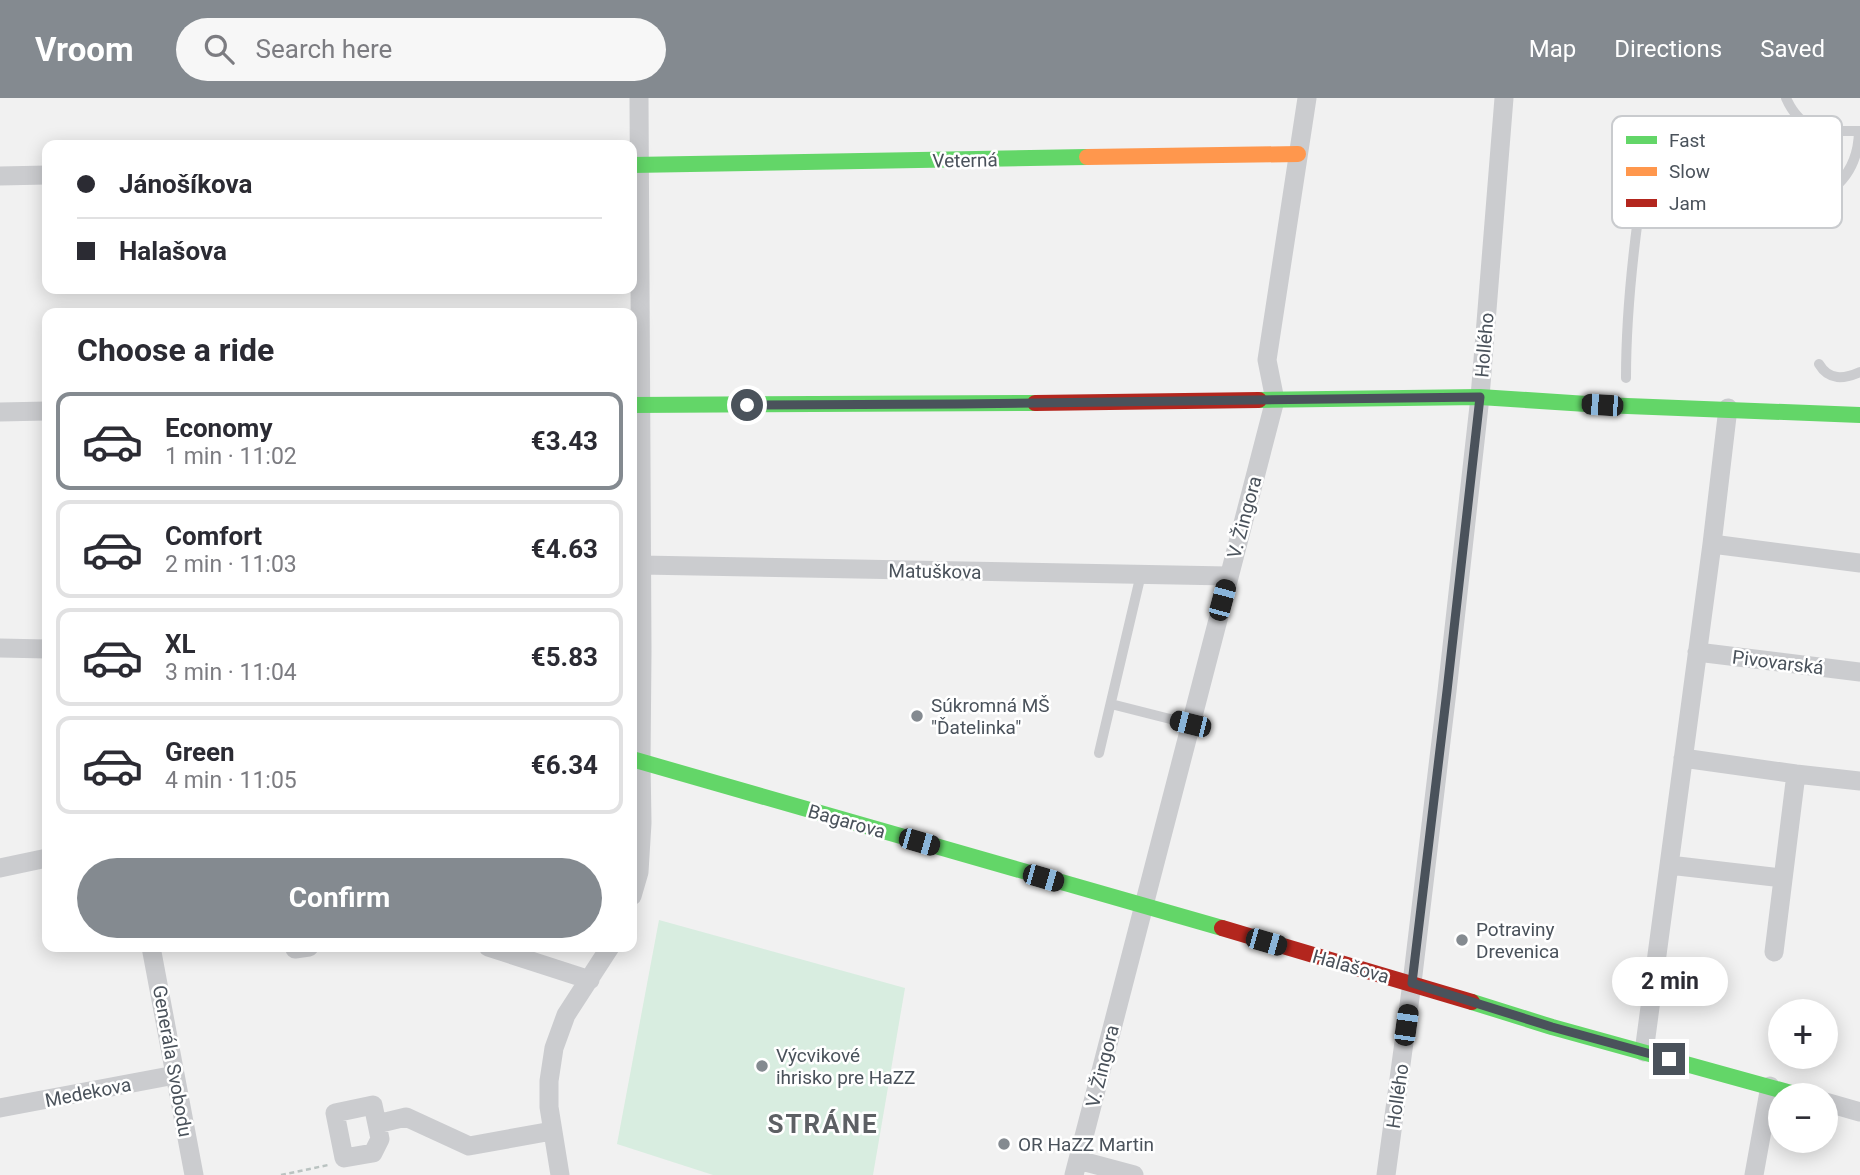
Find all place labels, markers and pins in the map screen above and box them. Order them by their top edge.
place label: Súkromná MŠ "Ďatelinka" [931,694,1050,739]
marker: Súkromná MŠ "Ďatelinka" [909,708,925,724]
place label: Potraviny Drevenica [1476,918,1559,963]
marker: Potraviny Drevenica [1454,932,1470,948]
place label: Výcvikové ihrisko pre HaZZ [776,1044,916,1089]
marker: Výcvikové ihrisko pre HaZZ [754,1058,770,1074]
place label: OR HaZZ Martin [1018,1133,1154,1156]
marker: OR HaZZ Martin [996,1136,1012,1152]

